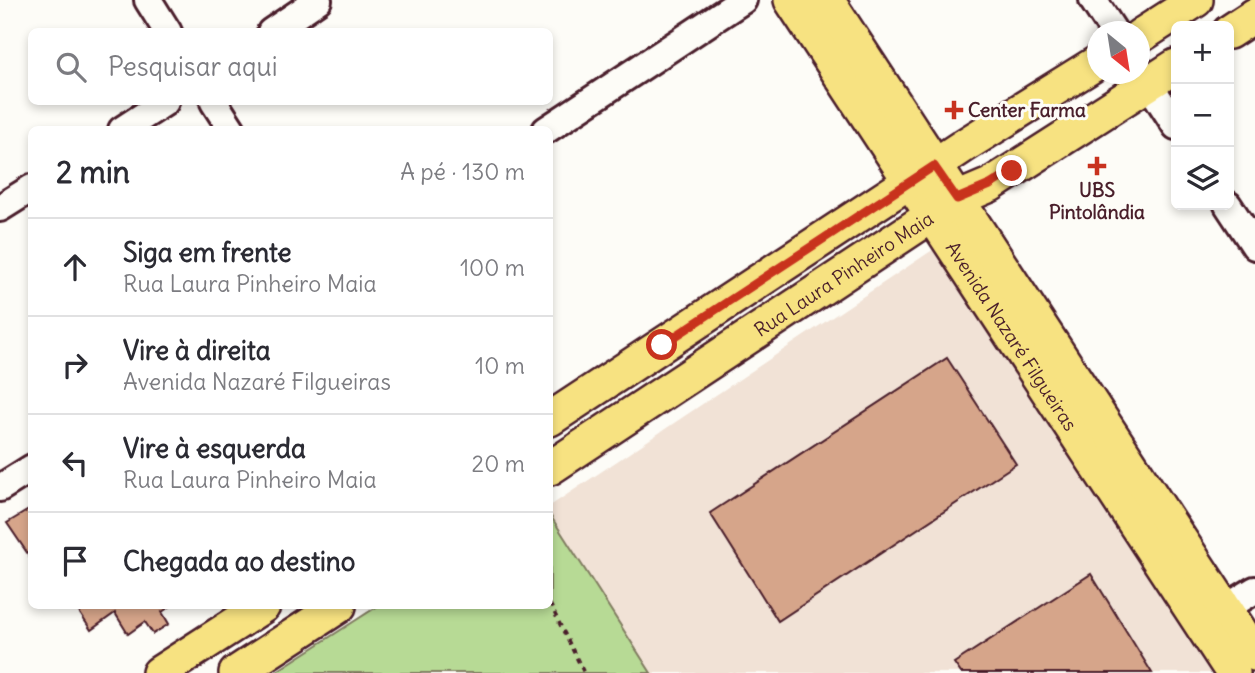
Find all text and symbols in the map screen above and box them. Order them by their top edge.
north arrow [1087,21,1150,84]
map controls [1171,21,1234,210]
button: + [1171,21,1234,84]
search box [28,28,553,105]
icon: search [52,48,90,86]
text: Pesquisar aqui [108,50,277,83]
button: − [1171,84,1234,147]
place label: Center Farma [968,98,1086,122]
marker: Center Farma [946,102,962,118]
button: layers [1171,147,1234,210]
text: 2 min [56,153,130,191]
route end [996,155,1027,186]
marker: UBS Pintolândia [1087,156,1107,176]
text: A pé · 130 m [400,157,525,186]
place label: UBS Pintolândia [1049,178,1145,224]
street label: Rua Laura Pinheiro Maia [750,206,938,342]
text: Siga em frente [123,236,291,269]
street label: Avenida Nazaré Filgueiras [941,237,1083,435]
icon: ahead [56,248,94,286]
text: 100 m [460,253,525,282]
text: Rua Laura Pinheiro Maia [123,269,377,298]
route start [646,329,677,360]
text: Vire à direita [123,334,271,367]
icon: right [56,346,94,384]
text: 10 m [475,351,525,380]
text: Avenida Nazaré Filgueiras [123,367,391,396]
text: Vire à esquerda [123,432,306,465]
icon: left [56,444,94,482]
text: 20 m [472,449,525,478]
text: Rua Laura Pinheiro Maia [123,465,377,494]
icon: arrive [56,542,94,580]
text: Chegada ao destino [123,545,355,578]

